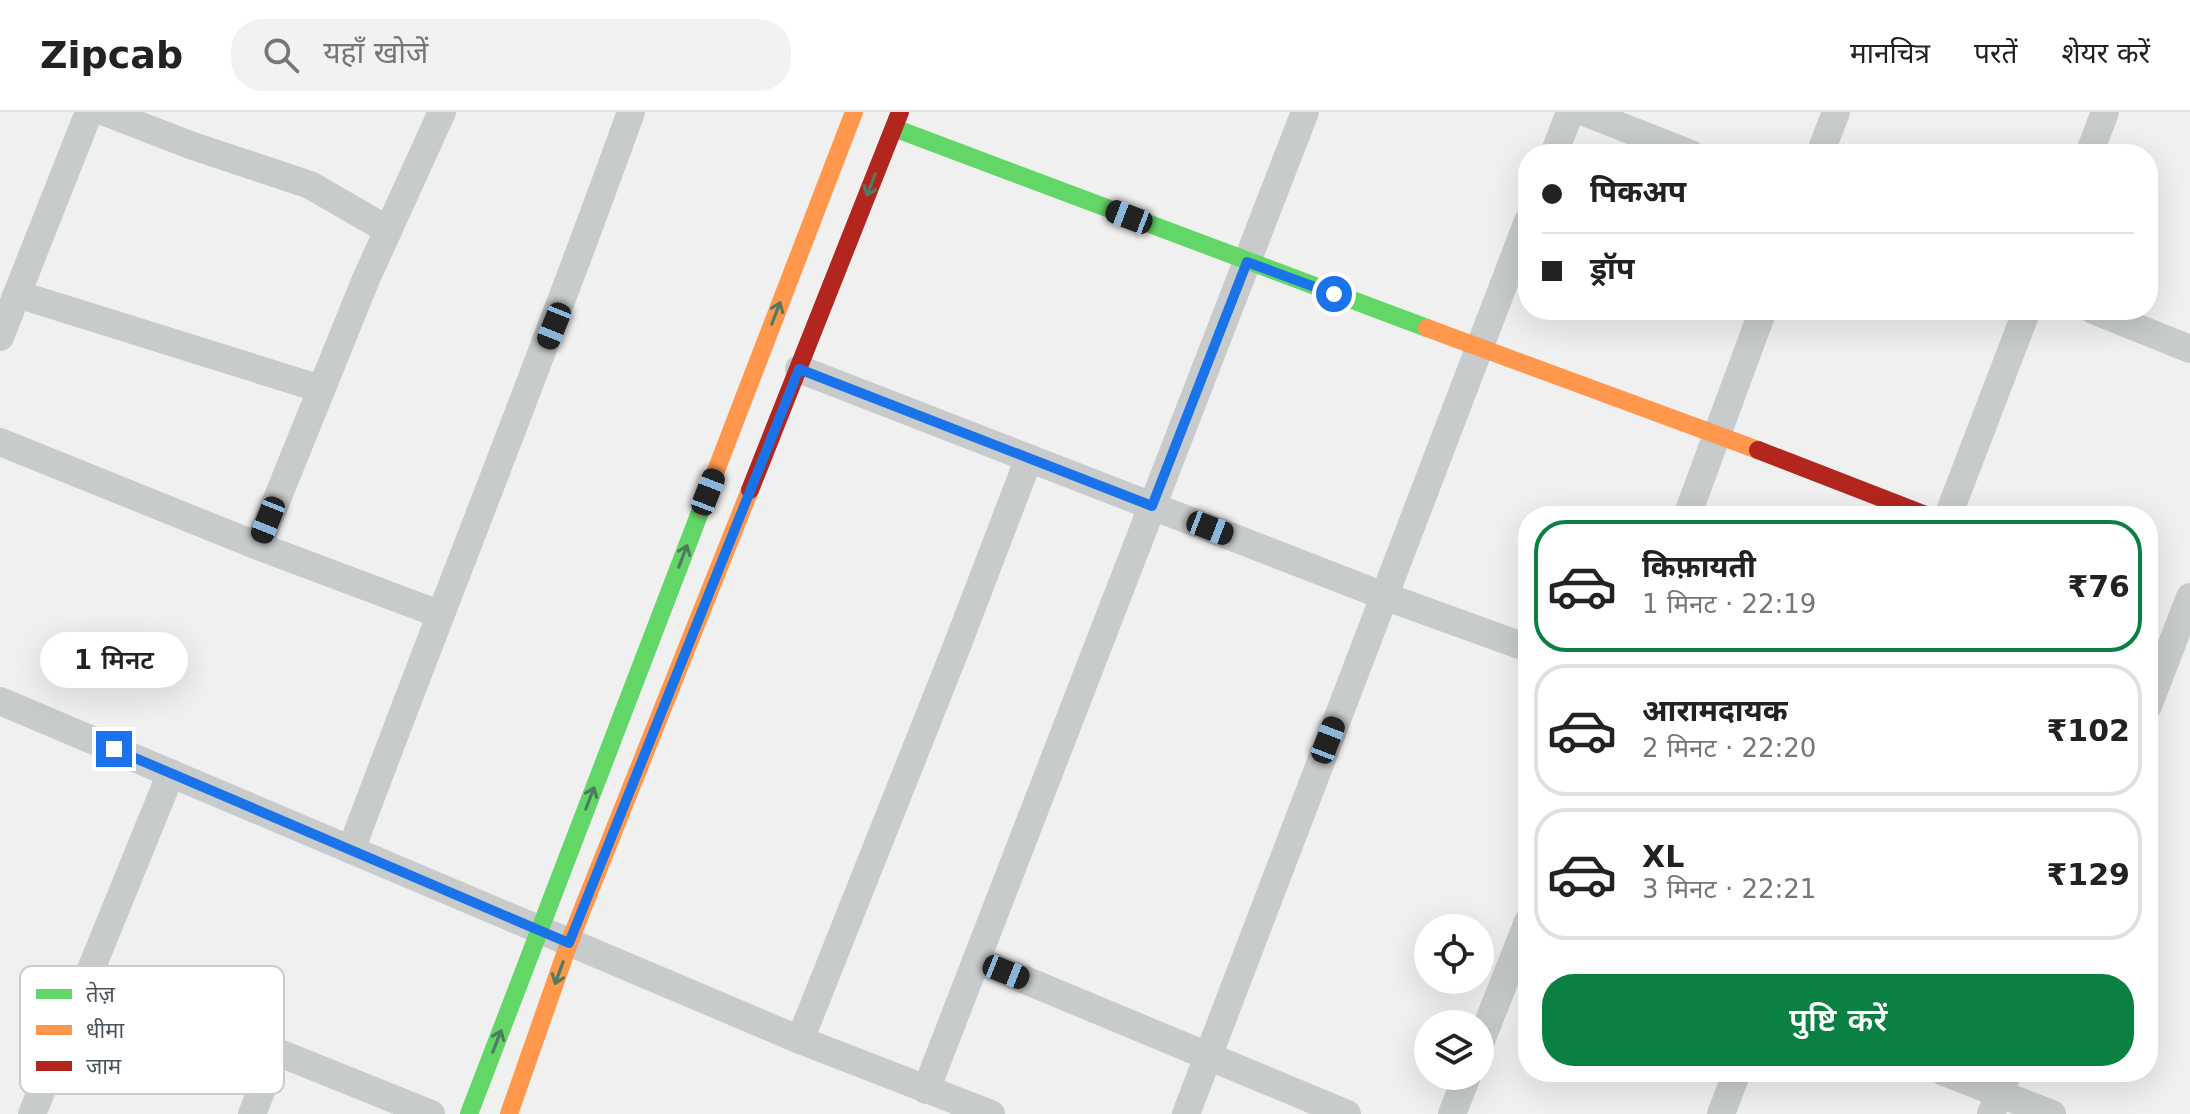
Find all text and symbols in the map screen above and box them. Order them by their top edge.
search box [231,19,791,91]
text: Zipcab [40,33,183,77]
icon: search [259,33,303,77]
text: यहाँ खोजें [323,35,428,70]
text: मानचित्र [1850,37,1930,70]
text: परतें [1974,37,2017,70]
text: शेयर करें [2061,37,2150,70]
one-way arrow [863,172,878,197]
text: पिकअप [1590,174,1686,209]
car [1102,197,1156,237]
text: ड्रॉप [1590,251,1634,286]
route start [1316,276,1352,312]
car [534,299,574,353]
one-way arrow [770,301,784,326]
car [688,465,728,519]
car [248,493,288,547]
car [1183,508,1237,548]
one-way arrow [677,544,691,569]
text: किफ़ायती [1642,549,1756,584]
icon: car [1546,550,1618,622]
text: ₹76 [2067,569,2130,604]
text: 1 मिनट · 22:19 [1642,589,1816,619]
callout: 1 मिनट [40,633,188,689]
text: 1 मिनट [74,645,154,675]
text: आरामदायक [1642,693,1788,728]
icon: car [1546,694,1618,766]
car [1308,713,1348,767]
text: ₹102 [2047,713,2130,748]
route end [96,731,132,767]
text: 2 मिनट · 22:20 [1642,733,1816,763]
one-way arrow [584,787,598,811]
icon: car [1546,838,1618,910]
text: XL [1642,839,1684,874]
text: ₹129 [2047,857,2130,892]
text: 3 मिनट · 22:21 [1642,874,1816,904]
map controls [1414,914,1494,1090]
button: locate [1414,914,1494,994]
car [979,952,1033,992]
one-way arrow [551,960,565,985]
legend [20,966,284,1094]
button: पुष्टि करें [1542,974,2134,1066]
text: तेज़ [86,981,116,1007]
button: layers [1414,1010,1494,1090]
text: धीमा [86,1018,124,1043]
one-way arrow [491,1029,505,1054]
text: जाम [86,1054,122,1079]

